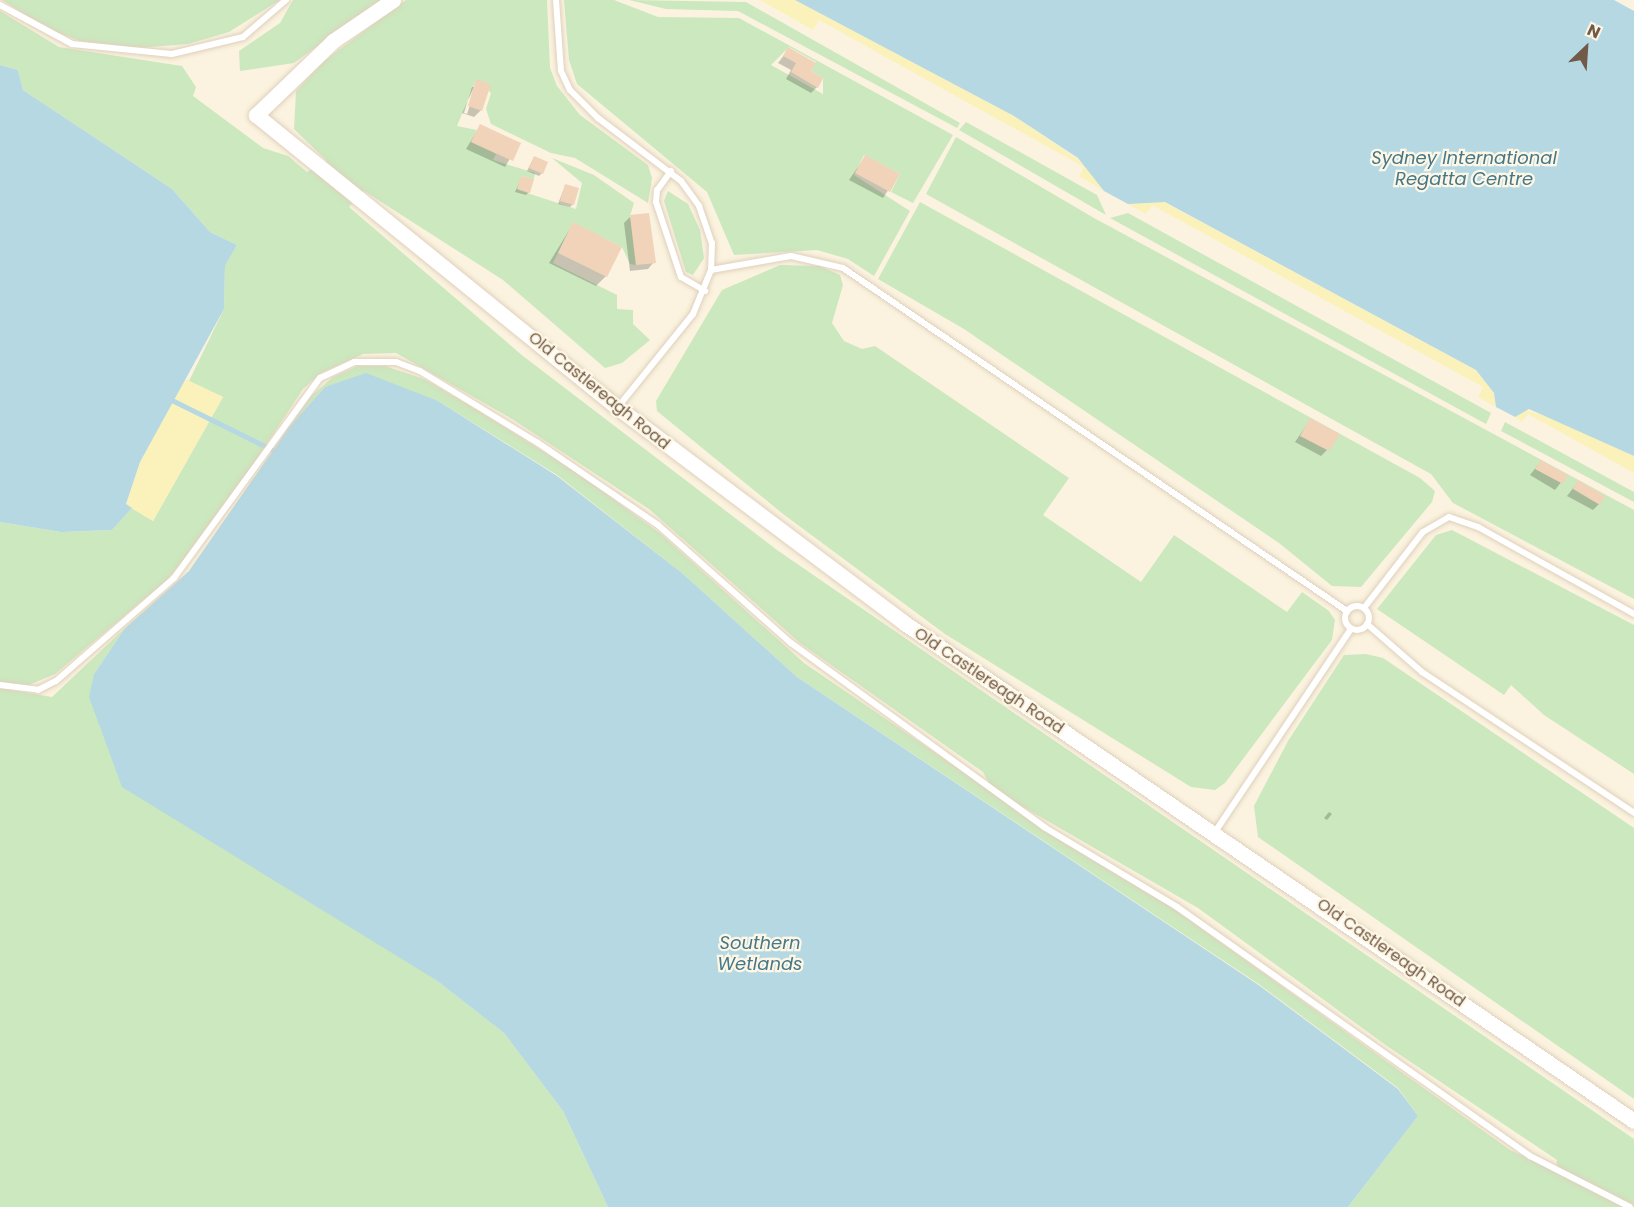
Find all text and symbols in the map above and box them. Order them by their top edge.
north arrow [1556,18,1616,78]
text: N [1583,18,1604,44]
water label: Sydney International Regatta Centre [1371,148,1557,190]
street label: Old Castlereagh Road [524,328,674,454]
street label: Old Castlereagh Road [910,624,1068,738]
street label: Old Castlereagh Road [1313,895,1469,1011]
water label: Southern Wetlands [718,933,802,976]

